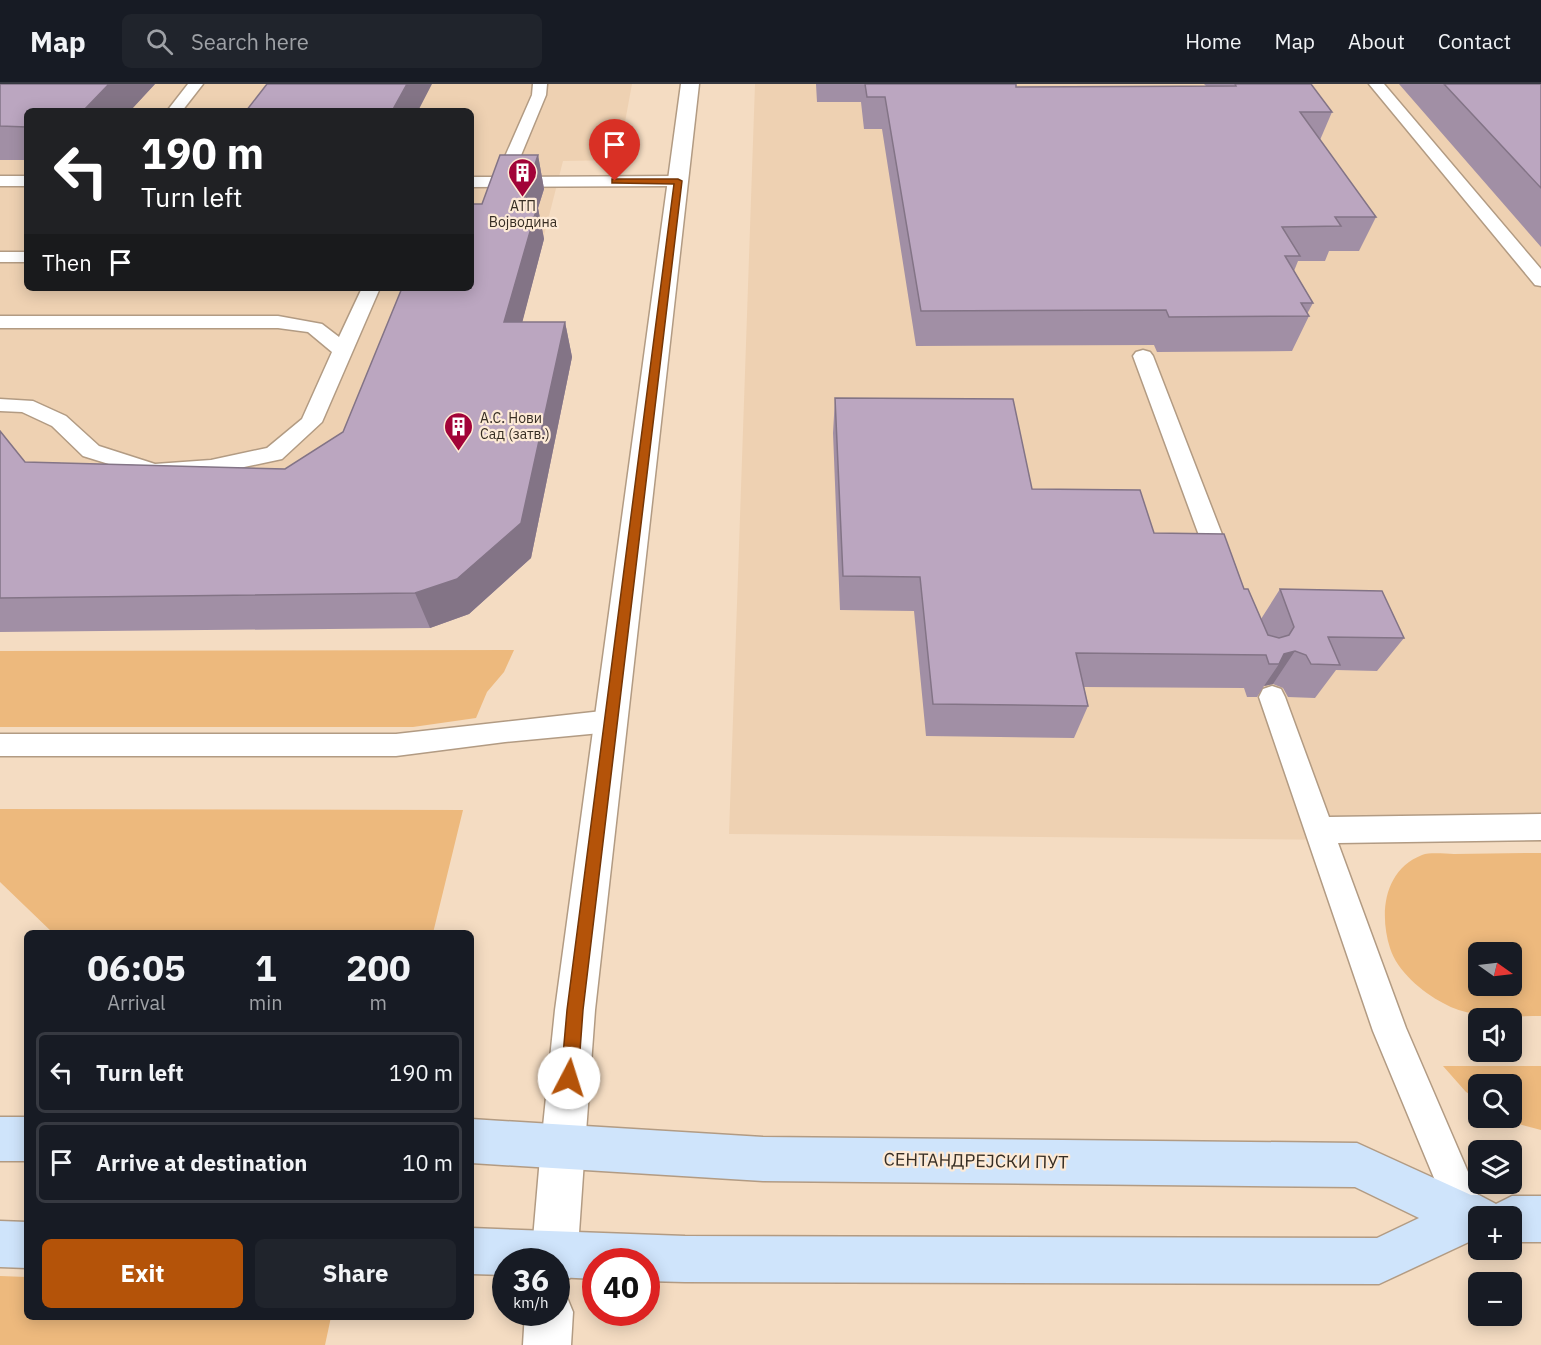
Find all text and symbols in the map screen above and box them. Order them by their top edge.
search box [122,14,542,68]
text: Map [30,23,86,60]
icon: search [143,25,176,58]
text: Search here [191,27,309,56]
text: Home [1185,27,1242,55]
text: Map [1275,27,1315,55]
text: About [1348,27,1405,55]
text: Contact [1438,27,1511,55]
pin [589,119,640,181]
text: 190 m [141,126,264,181]
icon: arrive [598,128,631,161]
icon: left [42,132,120,210]
building icon: АТП Војводина [507,156,539,198]
text: Turn left [141,179,242,214]
place label: АТП Војводина [489,197,558,231]
icon: arrive [104,246,137,279]
text: Then [42,248,92,277]
place label: А.С. Нови Сад (затв.) [480,409,550,443]
building icon: А.С. Нови Сад (затв.) [443,410,475,452]
north arrow [1468,942,1522,996]
map controls [1468,942,1522,1326]
text: 06:05 [87,944,186,991]
text: 1 [255,944,277,991]
text: 200 [346,944,411,991]
text: Arrival [107,989,166,1016]
text: min [249,989,283,1016]
text: m [370,989,387,1016]
button: sound [1468,1008,1522,1062]
position arrow [537,1046,601,1110]
icon: left [45,1056,78,1089]
text: Turn left [96,1058,184,1087]
text: 190 m [389,1058,453,1087]
button: search [1468,1074,1522,1128]
button: layers [1468,1140,1522,1194]
icon: arrive [45,1146,78,1179]
street label: СЕНТАНДРЕЈСКИ ПУТ [883,1147,1069,1174]
text: Arrive at destination [96,1148,307,1177]
text: 10 m [402,1148,453,1177]
button: + [1468,1206,1522,1260]
button: Exit [42,1239,243,1308]
button: Share [255,1239,456,1308]
speed limit sign: 40 [582,1248,660,1326]
text: 36 [513,1260,549,1299]
button: − [1468,1272,1522,1326]
text: km/h [513,1293,549,1312]

